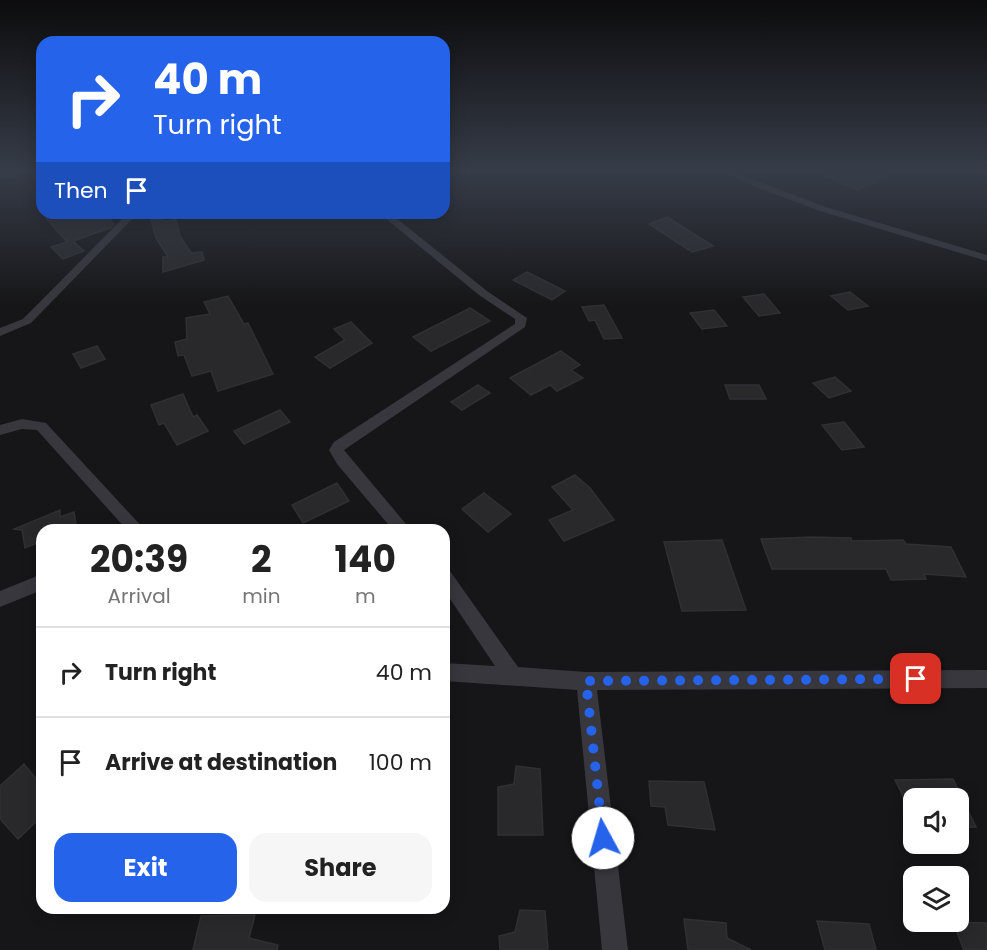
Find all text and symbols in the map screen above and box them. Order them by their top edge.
text: 40 m [153,50,262,109]
icon: right [54,60,132,138]
text: Turn right [153,106,282,143]
icon: arrive [120,174,153,207]
text: Then [54,175,108,206]
text: 20:39 [90,534,188,585]
text: 2 [251,534,272,585]
text: 140 [335,534,396,585]
text: Arrival [108,582,171,610]
text: min [242,582,281,610]
text: m [355,582,376,610]
pin [890,653,941,704]
icon: right [54,656,87,689]
text: Turn right [105,657,216,688]
text: 40 m [376,657,432,688]
icon: arrive [899,662,932,695]
icon: arrive [54,746,87,779]
text: Arrive at destination [105,747,337,778]
text: 100 m [369,747,432,778]
map controls [903,788,969,932]
button: sound [903,788,969,854]
position arrow [571,806,635,870]
button: Exit [54,833,237,902]
button: Share [249,833,432,902]
button: layers [903,866,969,932]

